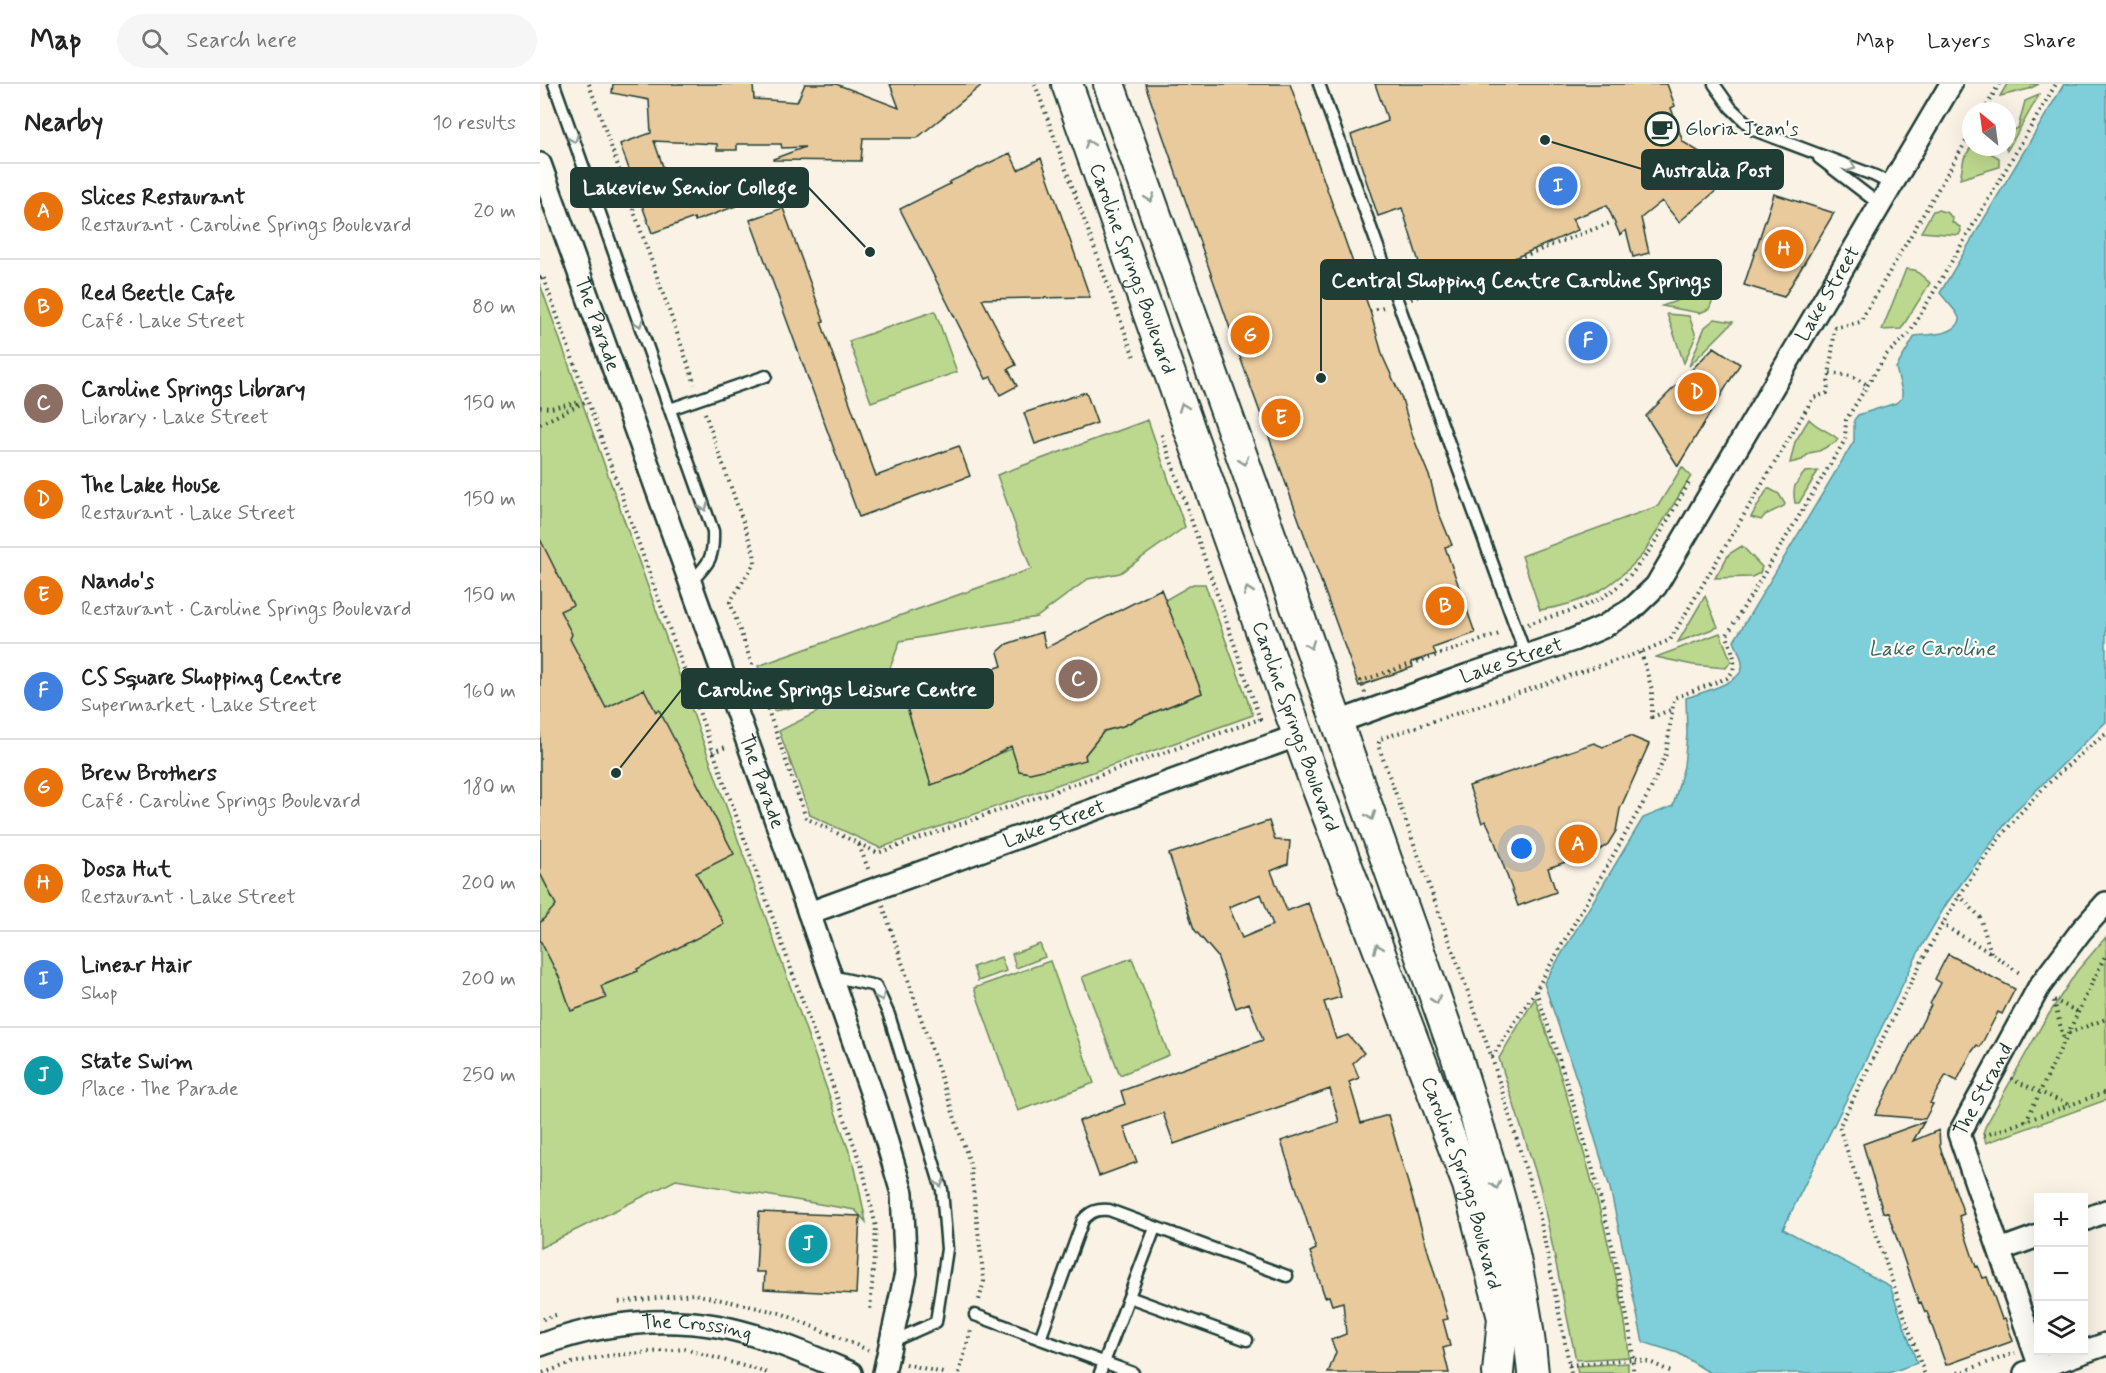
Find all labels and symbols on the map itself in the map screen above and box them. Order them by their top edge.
north arrow [1962,102,2016,156]
cafe icon: Gloria Jean's [1644,111,1680,147]
place label: Gloria Jean's [1685,116,1799,143]
one-way arrow [566,133,579,144]
one-way arrow [1083,139,1096,150]
callout: Australia Post [1642,150,1783,189]
text: Australia Post [1652,157,1772,185]
street label: Caroline Springs Boulevard [1083,159,1182,378]
one-way arrow [1845,160,1856,172]
pin: I [1538,164,1578,208]
callout: Lakeview Senior College [571,168,808,207]
text: Lakeview Senior College [583,174,798,204]
one-way arrow [1142,193,1155,203]
pin: H [1764,226,1804,272]
street label: Lake Street [1789,241,1866,347]
callout: Central Shopping Centre Caroline Springs [1321,260,1721,299]
text: Central Shopping Centre Caroline Springs [1331,267,1711,297]
street label: The Parade [568,273,627,375]
pin: G [1230,312,1270,358]
one-way arrow [632,317,645,328]
pin: F [1568,318,1608,364]
pin: D [1678,370,1716,414]
pin: E [1262,396,1300,440]
one-way arrow [1178,402,1191,413]
one-way arrow [1236,455,1249,466]
one-way arrow [697,501,710,512]
pin: B [1426,584,1464,628]
one-way arrow [1243,586,1256,596]
street label: Caroline Springs Boulevard [1245,617,1346,836]
street label: Lake Street [1456,631,1566,690]
water label: Lake Caroline [1869,635,1996,663]
one-way arrow [1302,639,1315,650]
pin: C [1058,656,1098,702]
callout: Caroline Springs Leisure Centre [682,669,993,708]
text: Caroline Springs Leisure Centre [697,676,977,706]
street label: The Parade [732,731,791,832]
street label: Lake Street [1000,793,1109,855]
one-way arrow [1363,810,1376,821]
pin: A [1558,822,1598,867]
your location [1507,834,1536,863]
one-way arrow [1373,943,1386,954]
one-way arrow [874,990,886,1001]
one-way arrow [1428,994,1441,1005]
street label: The Strand [1947,1038,2019,1141]
street label: Caroline Springs Boulevard [1415,1073,1508,1292]
one-way arrow [933,1177,945,1187]
one-way arrow [1489,1179,1501,1190]
pin: J [788,1222,828,1266]
street label: The Crossing [641,1308,755,1347]

